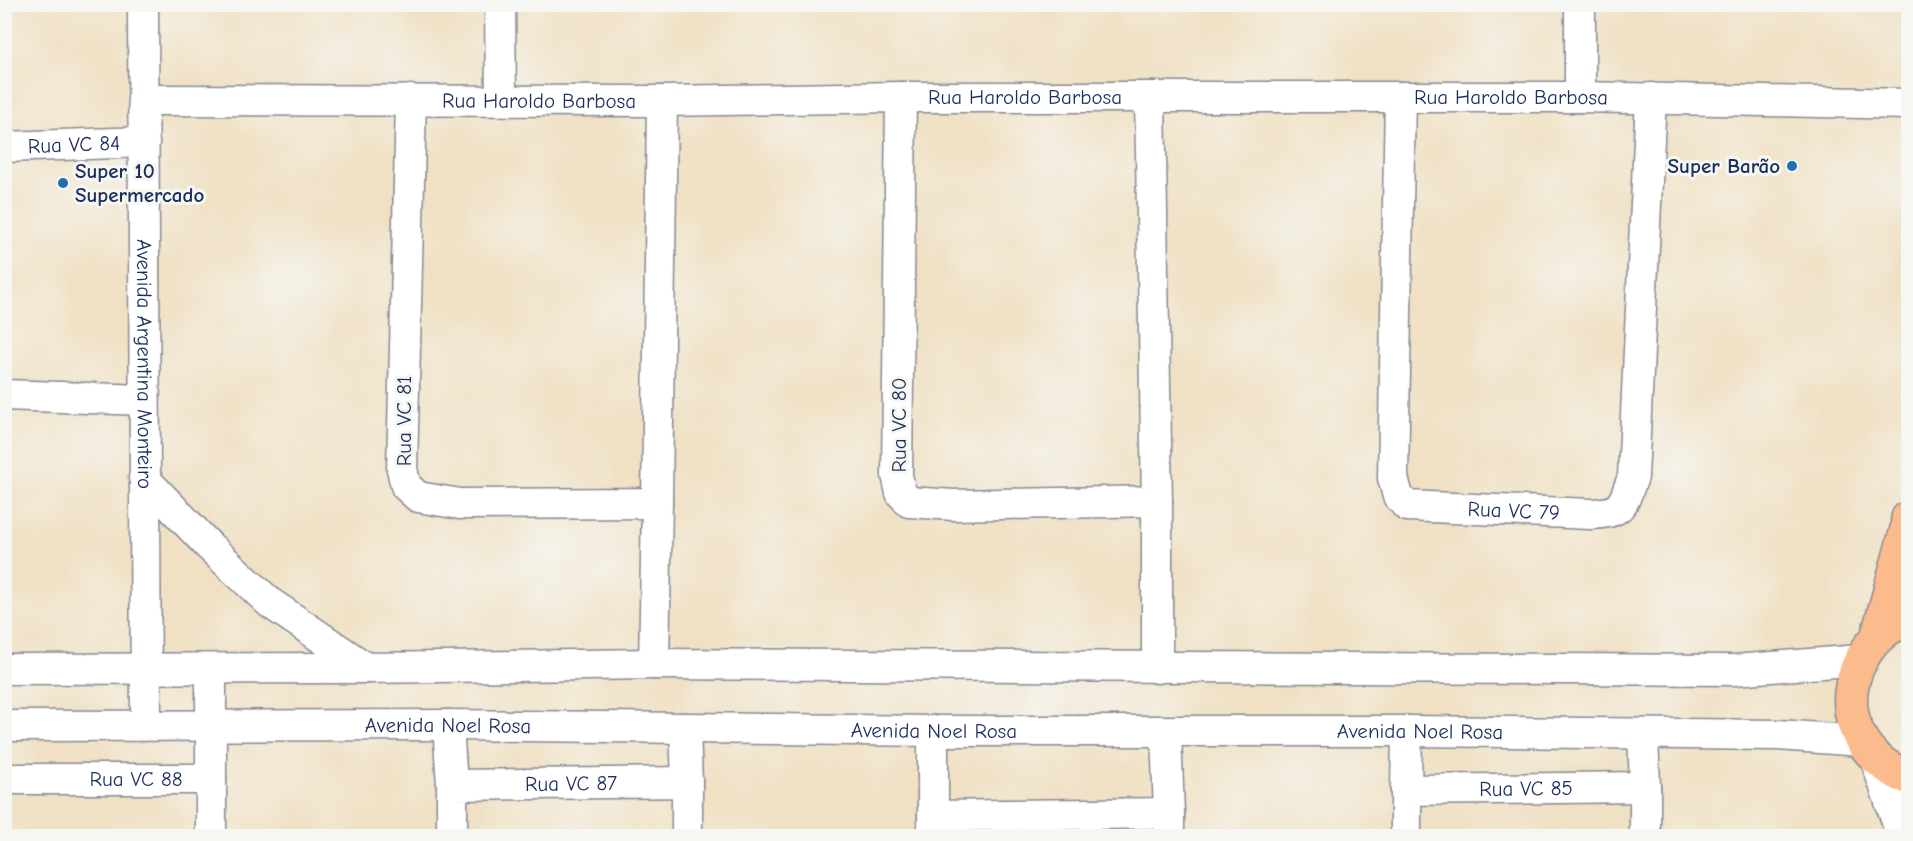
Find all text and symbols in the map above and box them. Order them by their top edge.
street label: Rua Haroldo Barbosa [928,85,1122,109]
street label: Rua Haroldo Barbosa [1414,85,1608,110]
street label: Rua Haroldo Barbosa [442,89,636,113]
street label: Rua VC 84 [27,131,121,158]
place label: Super Barão [1668,154,1780,178]
place label: Super 10 Supermercado [75,159,204,207]
marker: Super Barão [1785,159,1799,173]
marker: Super 10 Supermercado [56,176,70,190]
street label: Avenida Argentina Monteiro [132,239,157,489]
street label: Rua VC 81 [392,376,416,466]
street label: Rua VC 80 [887,377,911,473]
street label: Rua VC 79 [1467,497,1560,525]
street label: Avenida Noel Rosa [365,713,531,738]
street label: Avenida Noel Rosa [851,718,1017,743]
street label: Avenida Noel Rosa [1337,719,1503,744]
street label: Rua VC 88 [89,767,183,791]
street label: Rua VC 87 [525,771,617,796]
street label: Rua VC 85 [1479,776,1573,801]

